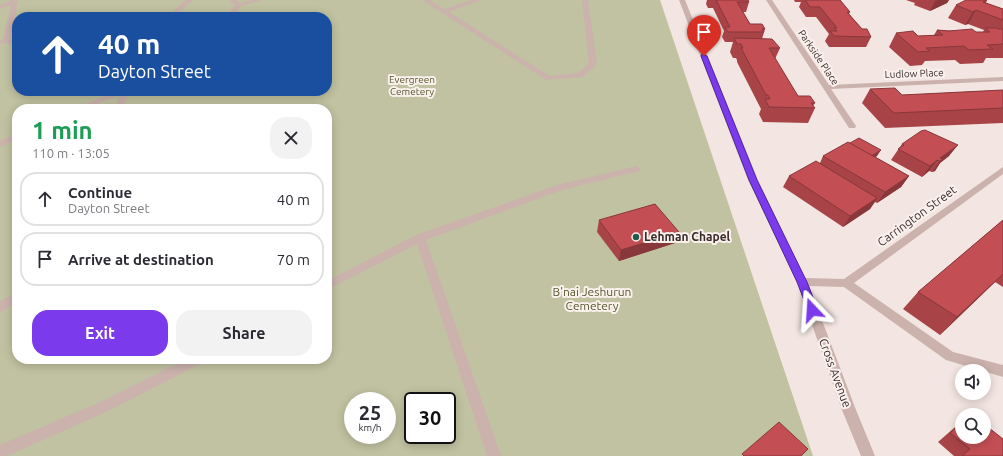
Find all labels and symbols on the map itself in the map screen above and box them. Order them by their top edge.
pin [687,15,721,56]
street label: Parkside Place [796,28,841,87]
street label: Ludlow Place [884,67,944,80]
park label: Evergreen Cemetery [389,74,435,97]
street label: Carrington Street [875,183,959,249]
place label: Lehman Chapel [644,230,731,243]
marker: Lehman Chapel [631,232,641,242]
park label: B'nai Jeshurun Cemetery [553,285,631,312]
position arrow [791,289,833,331]
street label: Cross Avenue [817,337,854,409]
speed limit sign: 30 [404,392,456,444]

